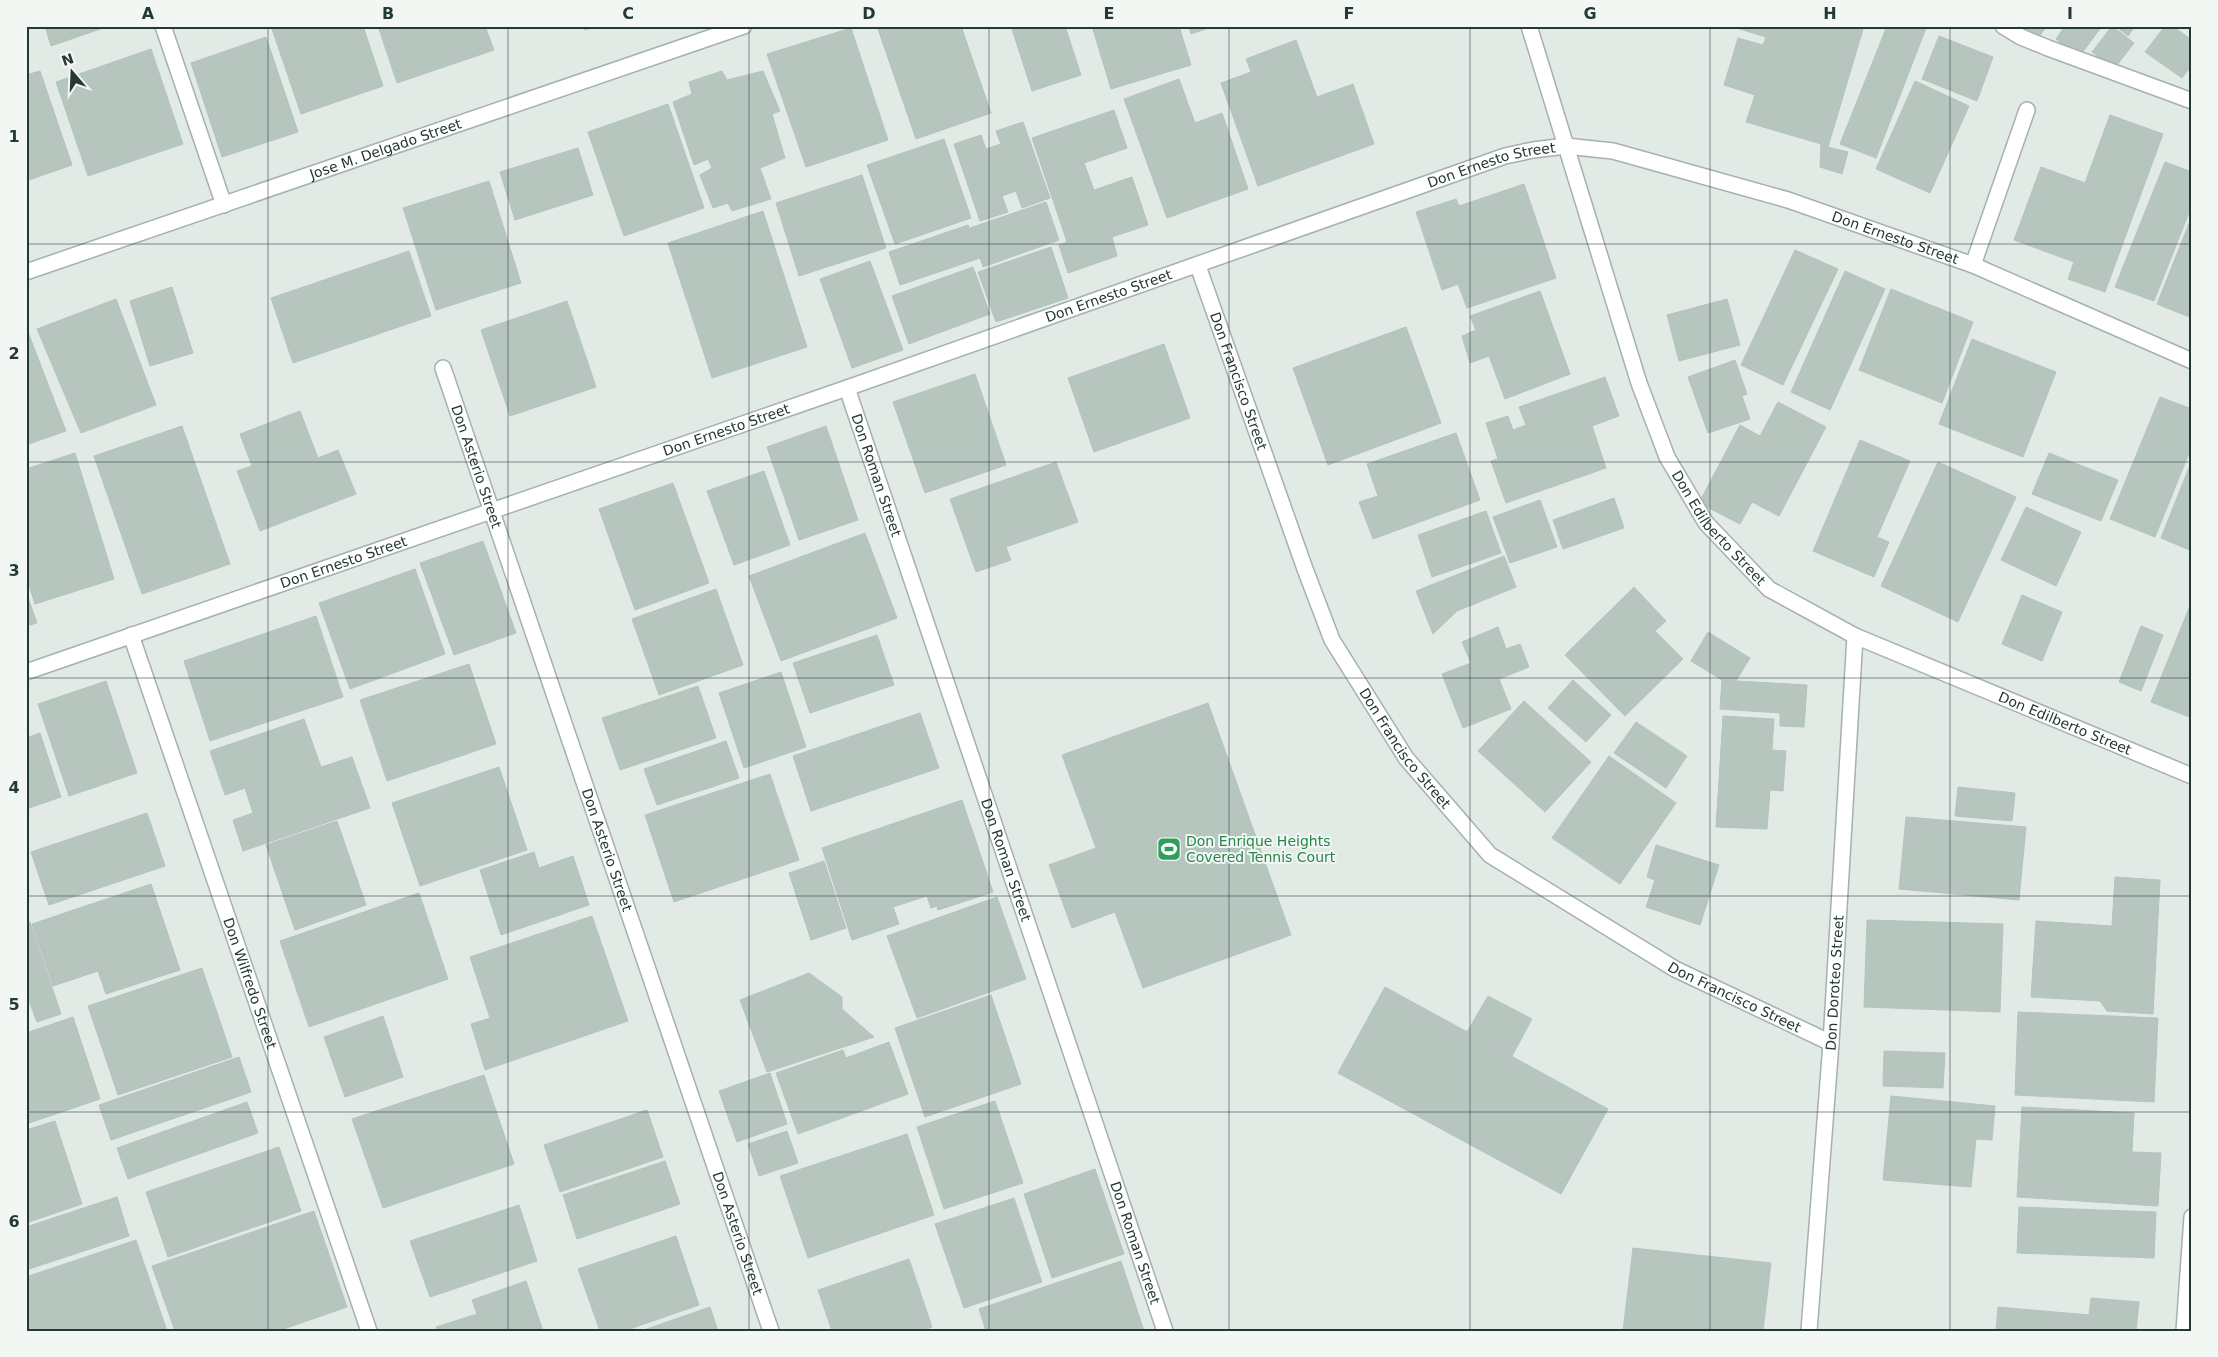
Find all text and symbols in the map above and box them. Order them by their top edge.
text: A [142,4,155,23]
text: B [382,4,394,23]
text: C [622,4,634,23]
text: D [862,4,876,23]
text: E [1104,4,1114,23]
text: F [1344,4,1354,23]
text: G [1583,4,1597,23]
text: H [1823,4,1837,23]
text: I [2067,4,2073,23]
north arrow [48,48,98,98]
text: N [60,50,76,69]
street label: Jose M. Delgado Street [307,115,464,183]
text: 1 [8,127,20,146]
street label: Don Ernesto Street [1425,139,1557,191]
street label: Don Ernesto Street [1830,208,1961,267]
street label: Don Ernesto Street [1043,266,1174,325]
street label: Don Francisco Street [1207,310,1271,453]
text: 2 [8,344,20,363]
street label: Don Ernesto Street [661,400,792,459]
street label: Don Asterio Street [448,403,505,531]
street label: Don Roman Street [848,412,905,539]
street label: Don Edilberto Street [1669,468,1769,589]
street label: Don Ernesto Street [278,533,409,591]
text: 3 [8,561,20,580]
street label: Don Francisco Street [1356,685,1454,812]
street label: Don Edilberto Street [1996,688,2134,758]
text: 4 [8,778,20,797]
street label: Don Asterio Street [579,786,636,914]
street label: Don Roman Street [978,796,1034,924]
place label: Don Enrique Heights Covered Tennis Court [1186,833,1336,865]
sports icon: Don Enrique Heights Covered Tennis Court [1156,836,1182,862]
street label: Don Doroteo Street [1822,914,1847,1051]
street label: Don Wilfredo Street [220,916,280,1051]
street label: Don Francisco Street [1665,959,1804,1036]
text: 5 [8,995,20,1014]
street label: Don Asterio Street [709,1170,766,1297]
street label: Don Roman Street [1107,1179,1164,1307]
text: 6 [8,1212,20,1231]

